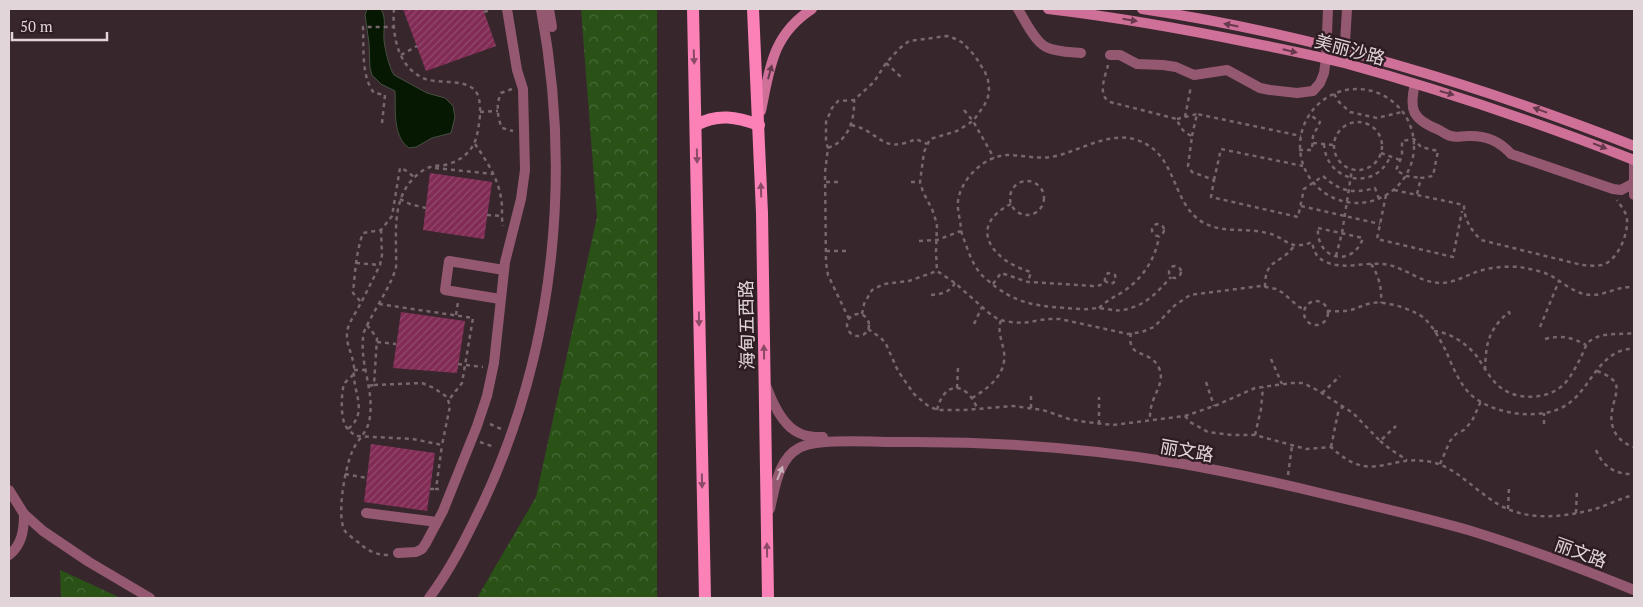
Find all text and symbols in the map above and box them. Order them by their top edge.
scale bar [12,10,108,42]
text: 50 m [20,16,53,36]
one-way arrow [1123,17,1139,25]
one-way arrow [1223,21,1239,29]
street label: 美丽沙路 [1312,28,1388,70]
one-way arrow [1283,47,1298,55]
one-way arrow [690,50,698,66]
one-way arrow [766,64,774,79]
one-way arrow [1439,90,1454,98]
one-way arrow [1532,106,1547,113]
one-way arrow [1593,143,1608,150]
one-way arrow [693,148,701,164]
one-way arrow [757,181,765,197]
street label: 海甸五西路 [733,280,759,370]
one-way arrow [695,311,703,327]
one-way arrow [760,344,768,360]
street label: 丽文路 [1158,433,1216,467]
one-way arrow [777,465,784,480]
one-way arrow [698,473,706,489]
street label: 丽文路 [1552,531,1610,573]
one-way arrow [763,541,771,557]

